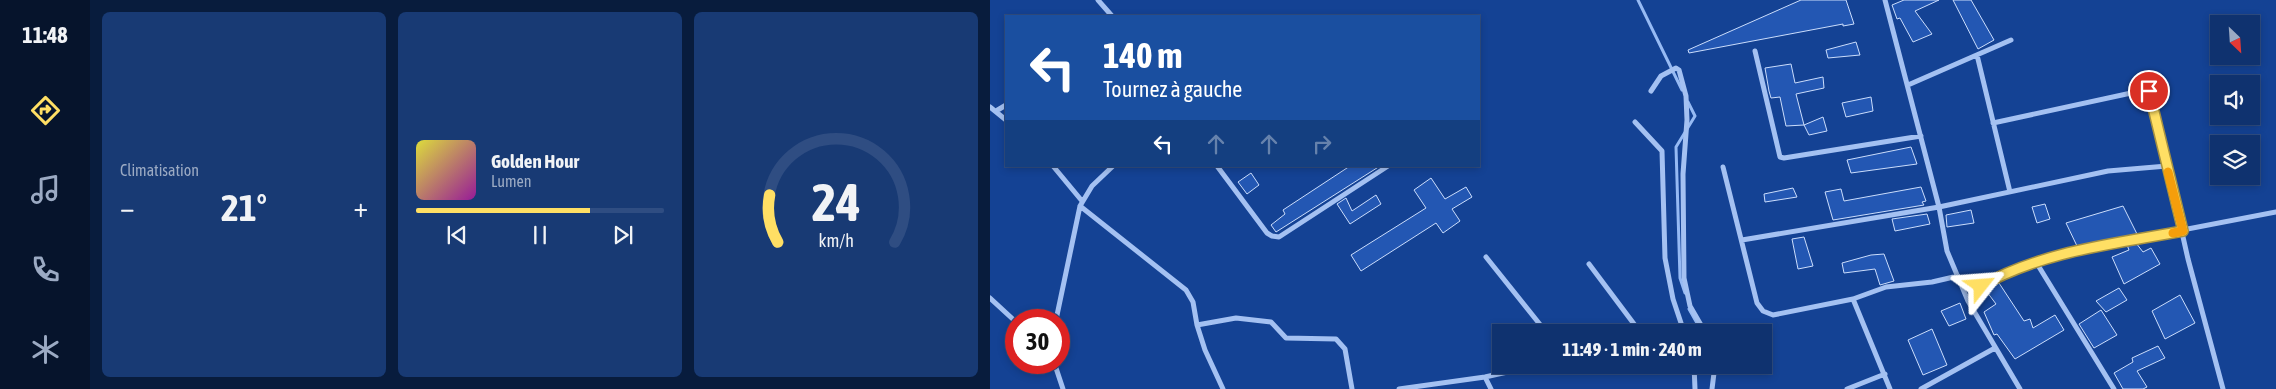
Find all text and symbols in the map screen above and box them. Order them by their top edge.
north arrow [2210,15,2260,65]
map controls [2210,15,2260,185]
text: 11:48 [22,22,68,48]
icon: left [1020,35,1085,100]
text: 140 m [1103,35,1182,75]
pin [2128,70,2170,112]
button: sound [2210,75,2260,125]
text: Tournez à gauche [1103,76,1242,102]
icon: arrive [2135,77,2163,105]
icon: directions [28,93,63,128]
icon: left [1149,130,1177,158]
icon: ahead [1202,130,1230,158]
icon: ahead [1255,130,1283,158]
icon: right [1308,130,1336,158]
button: layers [2210,135,2260,185]
text: Golden Hour [491,150,579,172]
text: Climatisation [120,161,199,179]
icon: music [28,172,63,207]
text: Lumen [491,172,531,190]
text: 24 [812,172,860,232]
text: 21° [221,186,267,229]
text: − [120,191,135,223]
text: + [353,191,368,223]
icon: previous [443,221,471,249]
icon: pause [526,221,554,249]
icon: next [609,221,637,249]
text: km/h [818,230,854,251]
icon: phone [28,252,63,287]
position arrow [1954,259,2006,311]
speed limit sign: 30 [1005,309,1070,374]
icon: climate [28,332,63,367]
text: 11:49 · 1 min · 240 m [1562,338,1702,360]

